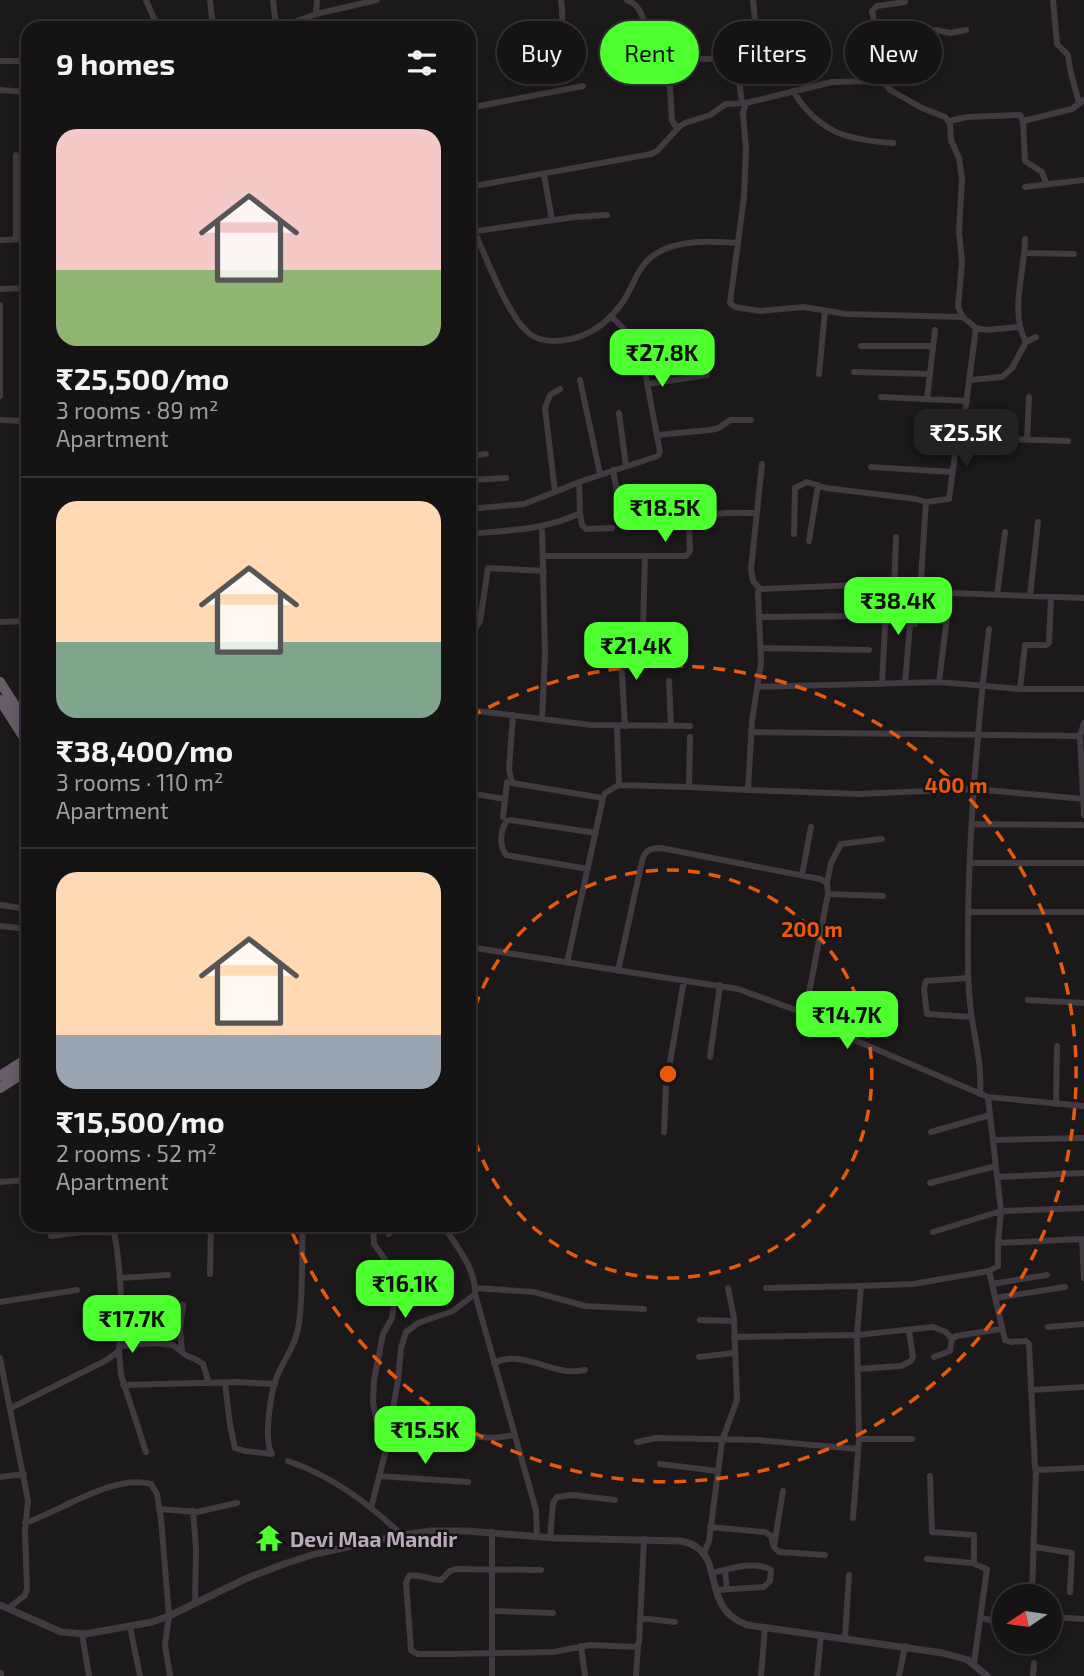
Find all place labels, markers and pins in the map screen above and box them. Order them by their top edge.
pin: ₹27.8K [605,330,719,389]
pin: ₹25.5K [909,410,1023,469]
pin: ₹18.5K [608,484,722,544]
pin: ₹38.4K [841,578,955,637]
pin: ₹21.4K [579,622,693,682]
pin: ₹14.7K [790,992,904,1051]
centre of rings [656,1062,680,1086]
pin: ₹16.1K [348,1260,462,1320]
pin: ₹17.7K [75,1296,189,1355]
pin: ₹15.5K [368,1406,482,1466]
temple icon: Devi Maa Mandir [254,1523,284,1553]
place label: Devi Maa Mandir [290,1526,457,1551]

